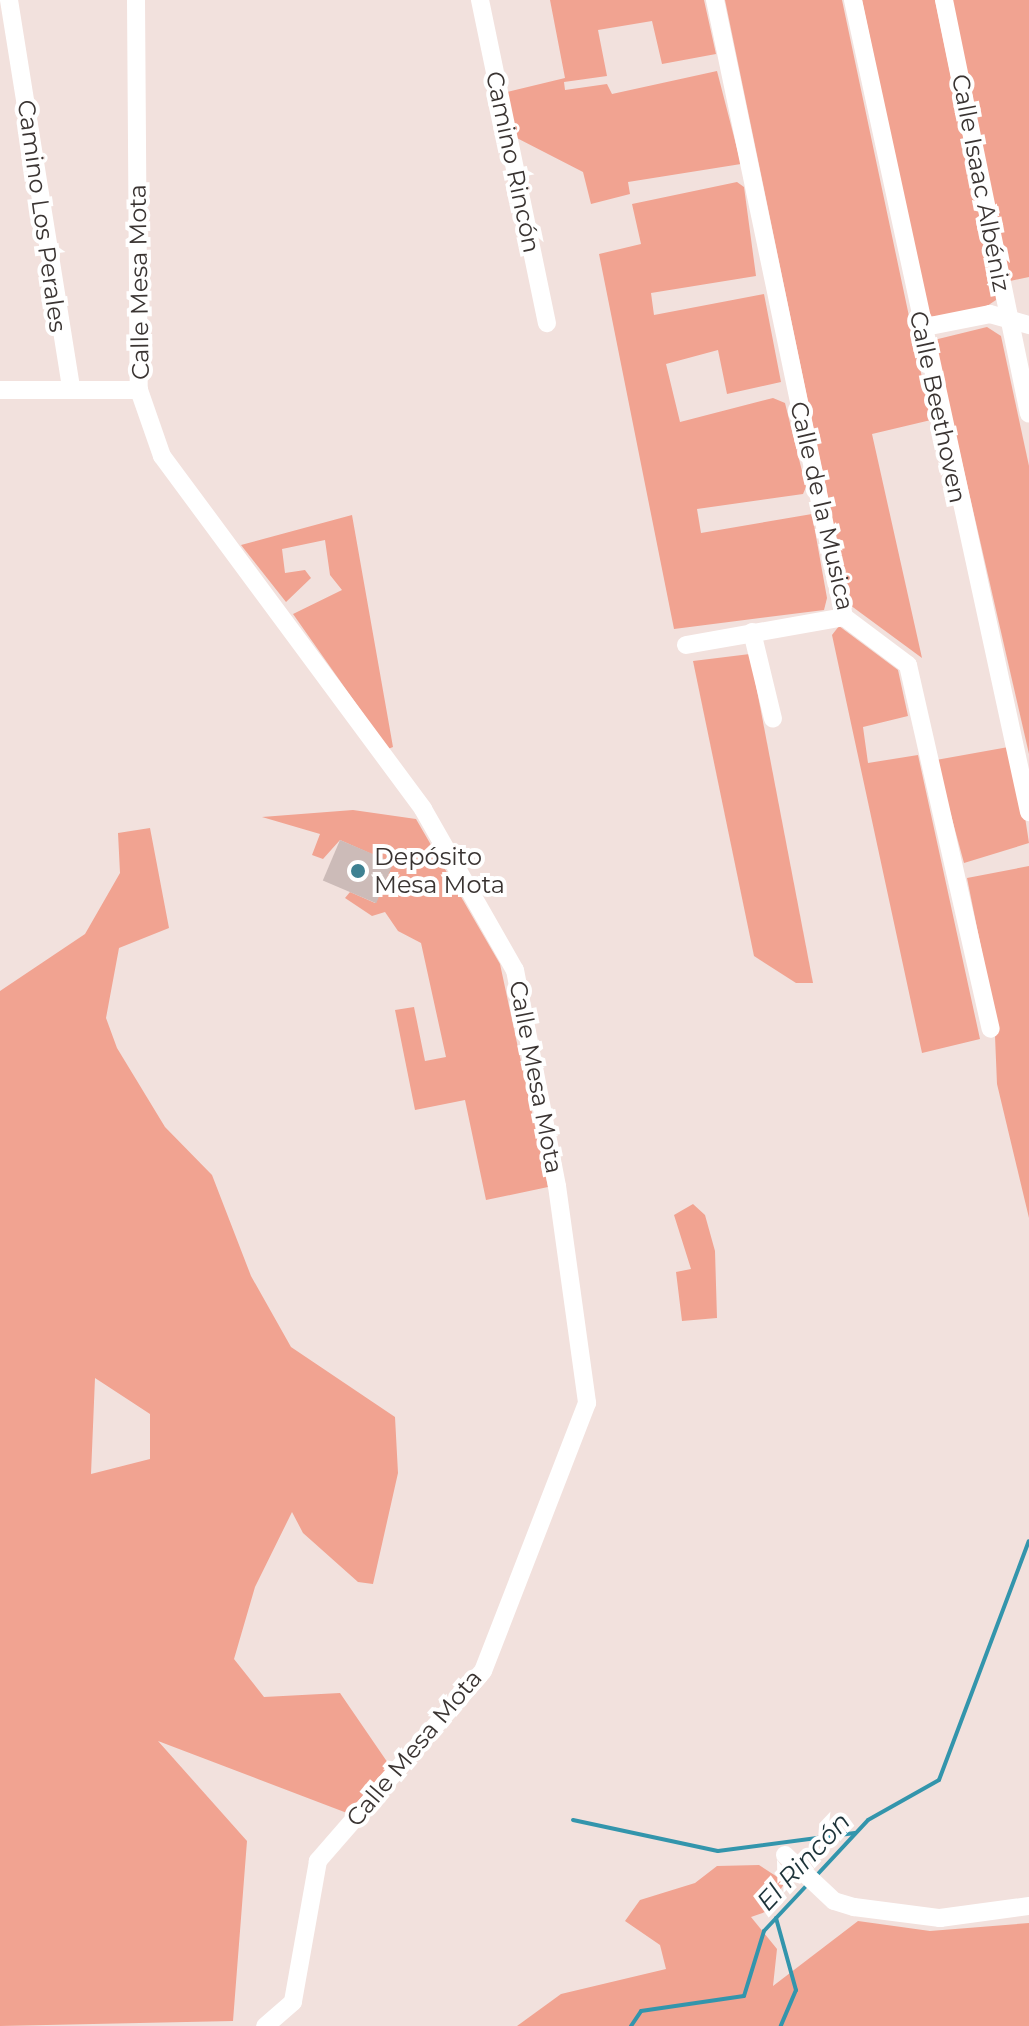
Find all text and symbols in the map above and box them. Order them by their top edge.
street label: Camino Rincón [480,68,546,256]
street label: Calle Isaac Albéniz [946,72,1016,294]
street label: Camino Los Perales [11,98,73,334]
street label: Calle Mesa Mota [123,184,155,380]
street label: Calle Beethoven [904,308,972,506]
street label: Calle de la Musica [784,399,860,613]
place label: Depósito Mesa Mota [374,843,505,899]
marker: Depósito Mesa Mota [349,862,367,880]
street label: Calle Mesa Mota [503,978,569,1176]
street label: Calle Mesa Mota [340,1664,488,1832]
water label: El Rincón [751,1806,857,1918]

